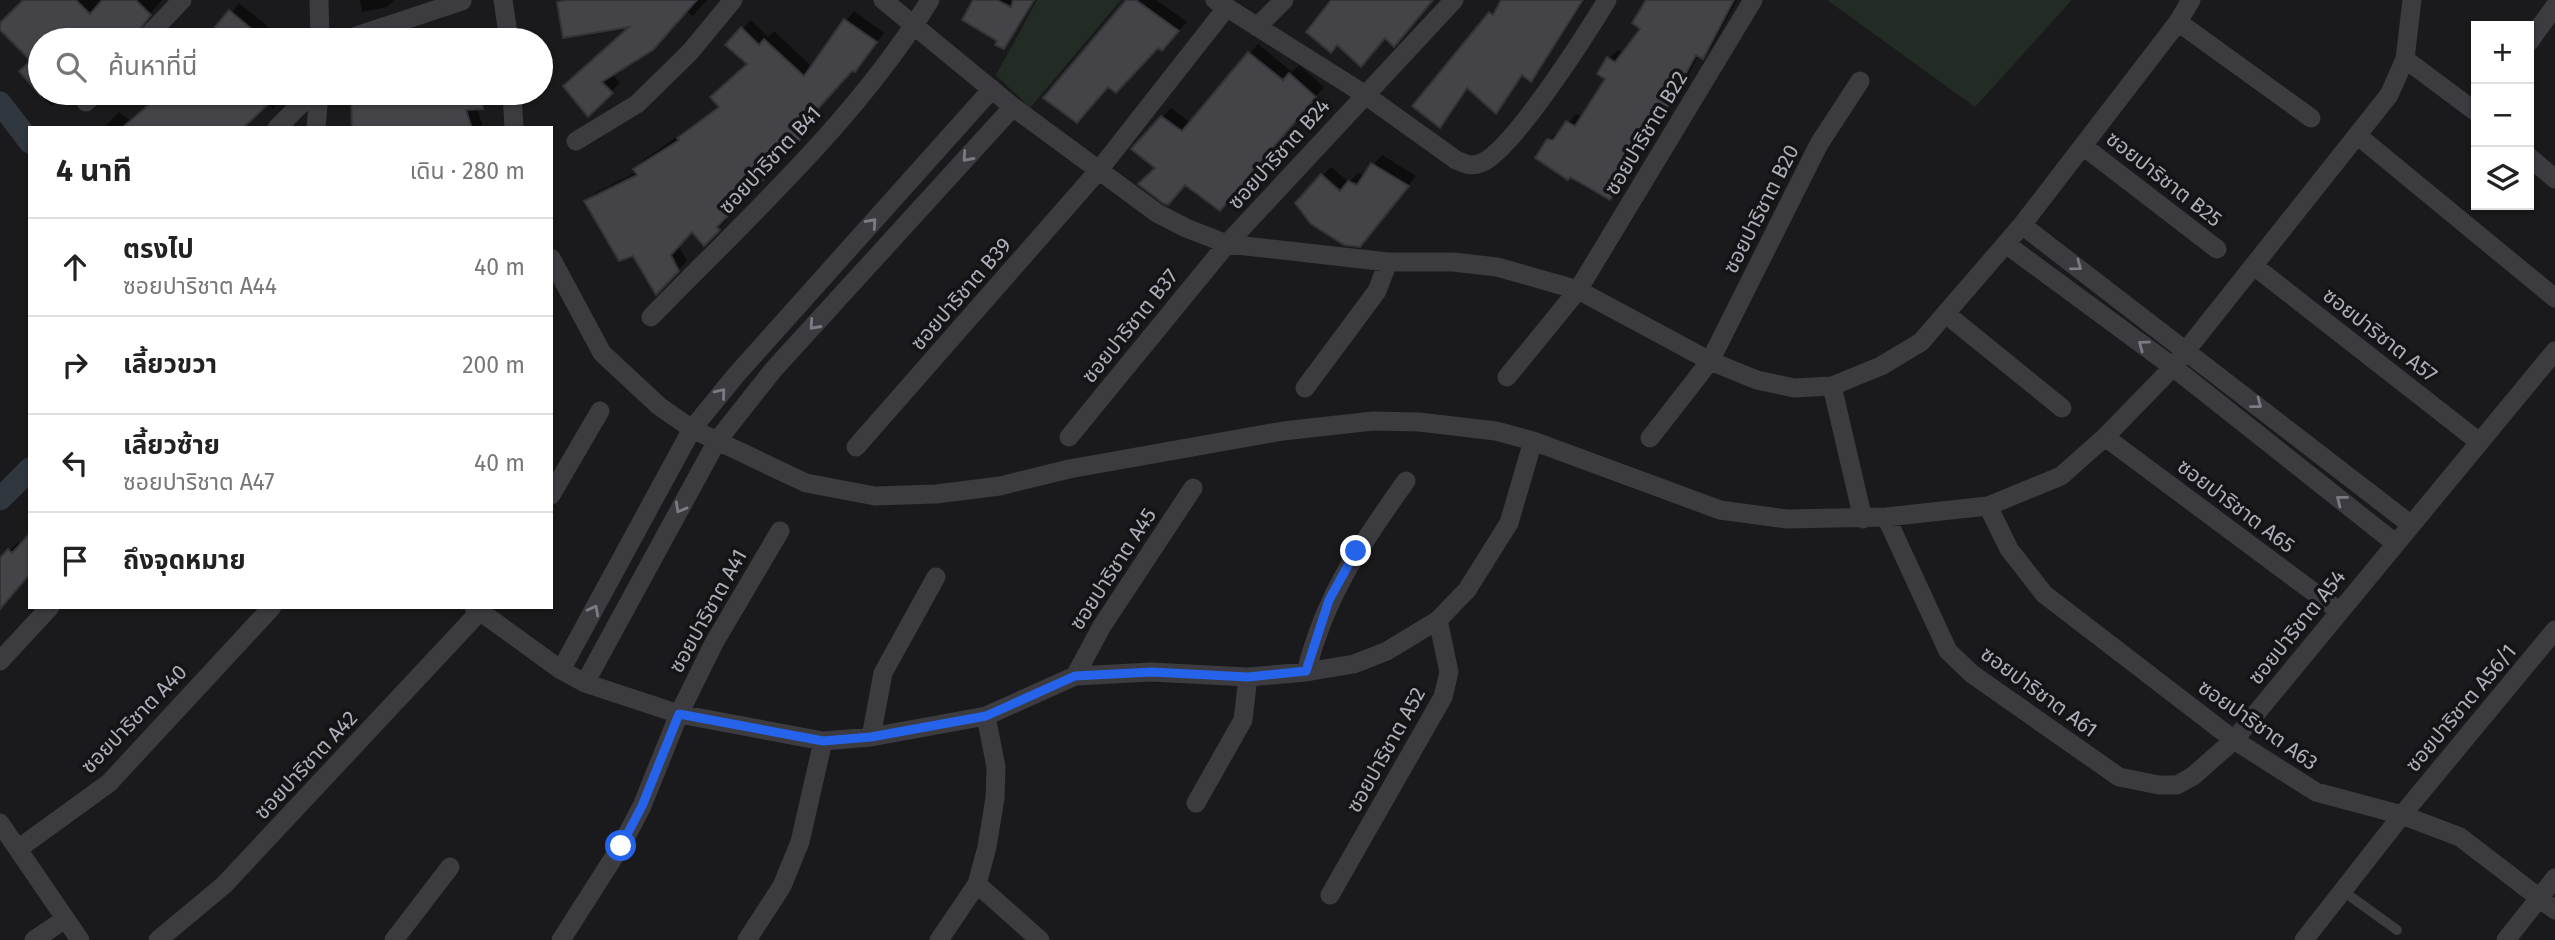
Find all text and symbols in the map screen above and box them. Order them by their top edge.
map controls [2471,21,2534,210]
button: + [2471,21,2534,84]
search box [28,28,553,105]
icon: search [52,48,90,86]
text: ค้นหาที่นี่ [108,51,198,82]
street label: ซอยปาริชาต B22 [1599,66,1693,200]
button: − [2471,84,2534,147]
street label: ซอยปาริชาต B24 [1222,93,1336,215]
street label: ซอยปาริชาต B41 [713,101,827,219]
street label: ซอยปาริชาต B25 [2101,126,2227,232]
street label: ซอยปาริชาต B20 [1717,140,1805,278]
button: layers [2471,147,2534,210]
one-way arrow [963,149,975,162]
text: 4 นาที [56,153,132,189]
text: เดิน · 280 m [410,157,525,185]
one-way arrow [864,218,876,231]
street label: ซอยปาริชาต B39 [905,232,1017,356]
text: ตรงไป [123,234,194,265]
icon: ahead [56,248,94,286]
text: 40 m [474,253,525,281]
one-way arrow [2069,258,2081,270]
street label: ซอยปาริชาต B37 [1076,264,1184,388]
text: ซอยปาริชาต A44 [123,272,277,300]
street label: ซอยปาริชาต A57 [2318,282,2442,388]
one-way arrow [810,317,822,330]
one-way arrow [2138,340,2151,353]
icon: right [56,346,94,384]
text: เลี้ยวขวา [123,349,217,380]
text: 200 m [462,351,525,379]
one-way arrow [713,389,725,402]
one-way arrow [2250,396,2262,409]
text: เลี้ยวซ้าย [123,430,220,461]
icon: left [56,444,94,482]
text: 40 m [474,449,525,477]
street label: ซอยปาริชาต A65 [2172,453,2300,559]
text: ซอยปาริชาต A47 [123,468,274,496]
one-way arrow [2337,496,2349,509]
one-way arrow [675,501,688,513]
street label: ซอยปาริชาต A45 [1064,503,1162,635]
route end [1340,535,1371,566]
icon: arrive [56,542,94,580]
text: ถึงจุดหมาย [123,545,246,576]
street label: ซอยปาริชาต A41 [663,545,753,677]
street label: ซอยปาริชาต A54 [2243,564,2351,690]
one-way arrow [586,605,599,617]
street label: ซอยปาริชาต A56/1 [2400,639,2522,777]
street label: ซอยปาริชาต A61 [1976,641,2102,743]
street label: ซอยปาริชาต A40 [76,659,192,779]
street label: ซอยปาริชาต A63 [2193,674,2323,776]
street label: ซอยปาริชาต A52 [1341,683,1431,817]
street label: ซอยปาริชาต A42 [249,705,363,825]
route start [605,830,636,861]

